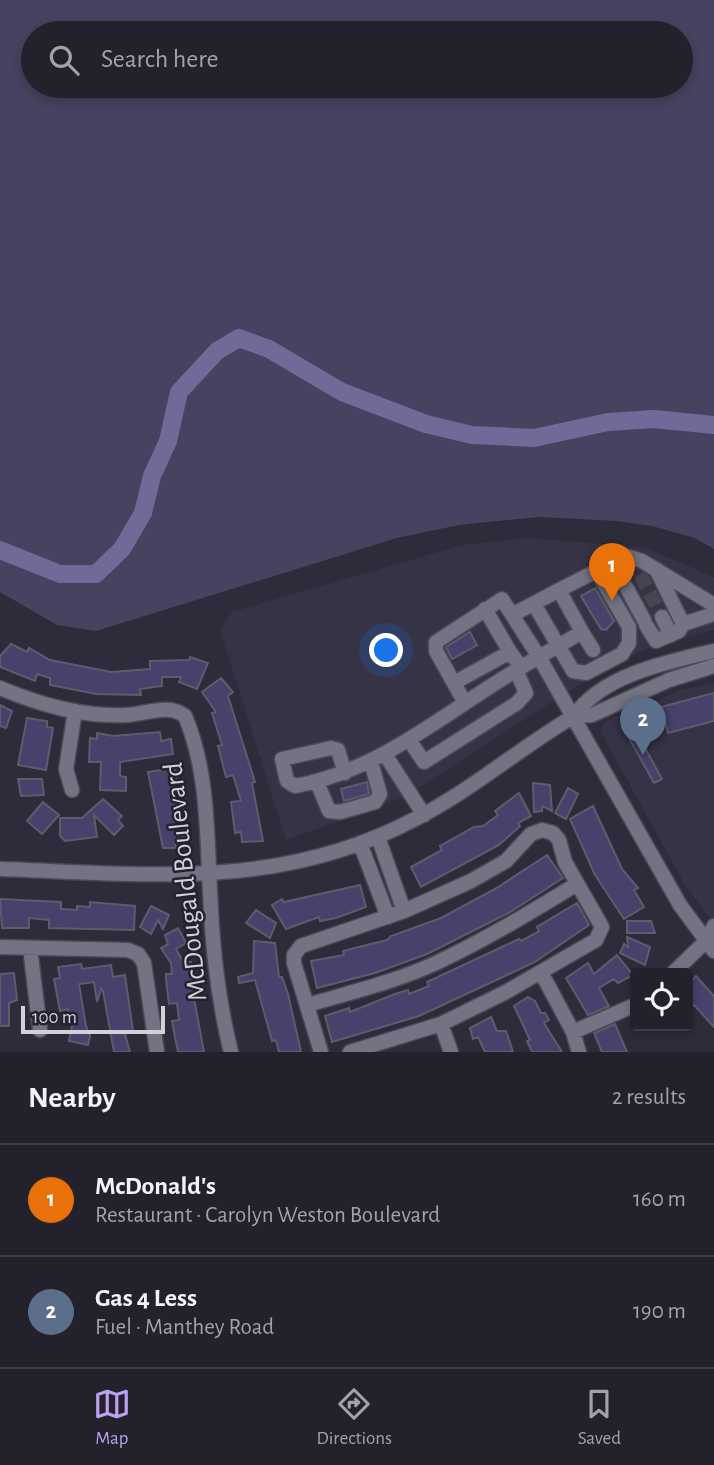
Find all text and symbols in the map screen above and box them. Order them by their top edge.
search box [21,21,693,98]
icon: search [45,41,83,79]
text: Search here [101,46,219,72]
pin: 1 [589,543,635,601]
your location [369,633,403,667]
pin: 2 [620,697,666,755]
street label: McDougald Boulevard [160,761,212,1003]
map controls [630,968,693,1031]
button: locate [630,968,693,1031]
scale bar [21,1003,164,1035]
text: 100 m [32,1008,77,1027]
text: Nearby [28,1083,116,1113]
text: 2 results [612,1086,686,1109]
text: McDonald's [95,1173,216,1199]
text: 1 [47,1188,55,1211]
text: 160 m [633,1188,686,1211]
text: Restaurant · Carolyn Weston Boulevard [95,1204,440,1227]
text: Gas 4 Less [95,1285,197,1311]
text: 2 [46,1300,56,1323]
text: 190 m [633,1300,686,1323]
text: Fuel · Manthey Road [95,1316,274,1339]
tab: Map [93,1385,131,1450]
tab: Directions [316,1385,392,1450]
tab: Saved [578,1385,621,1450]

